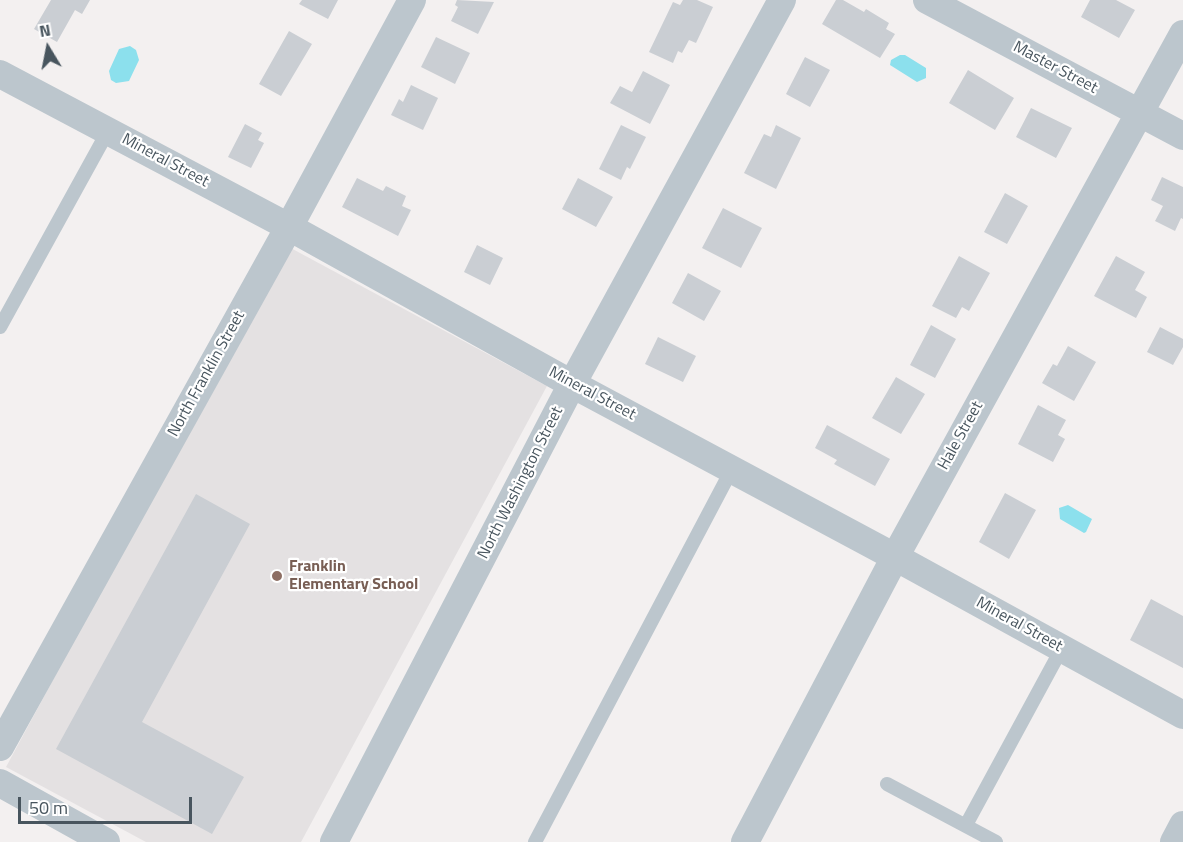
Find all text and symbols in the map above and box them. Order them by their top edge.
text: N [37,17,52,43]
north arrow [18,18,78,78]
street label: Master Street [1009,38,1101,98]
street label: Mineral Street [118,130,212,192]
street label: North Franklin Street [164,308,250,440]
street label: Mineral Street [545,363,639,425]
street label: Hale Street [934,398,988,474]
street label: North Washington Street [474,404,568,562]
place label: Franklin Elementary School [289,557,418,595]
marker: Franklin Elementary School [270,569,284,583]
street label: Mineral Street [973,593,1065,657]
scale bar [21,785,195,823]
text: 50 m [29,794,68,821]

